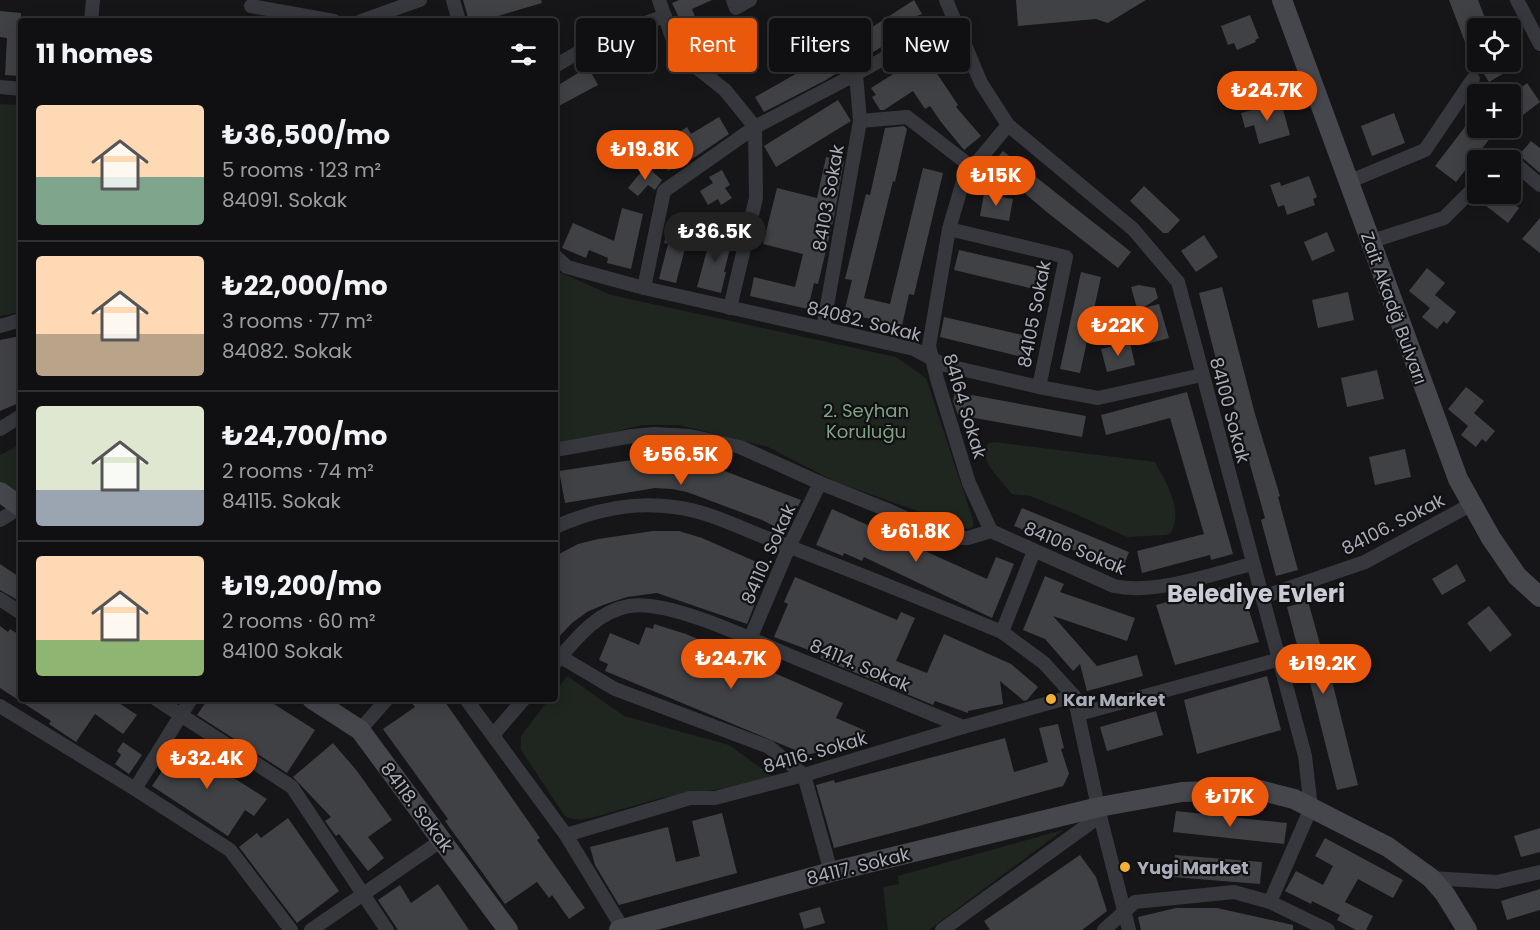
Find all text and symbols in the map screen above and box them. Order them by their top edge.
chip: Buy [576,18,656,72]
chip: Rent [668,18,757,72]
chip: Filters [769,18,871,72]
chip: New [883,18,970,72]
map controls [1467,18,1521,204]
button: locate [1467,18,1521,72]
text: 11 homes [36,36,153,72]
icon: filters [507,38,540,71]
pin: ₺24.7K [1218,71,1316,122]
text: ₺24.7K [1231,76,1303,104]
button: + [1467,84,1521,138]
text: ₺36,500/mo [222,117,390,153]
icon: home [84,129,156,201]
pin: ₺19.8K [596,130,694,181]
text: ₺19.8K [610,135,680,163]
street label: 84103 Sokak [806,142,850,253]
button: − [1467,150,1521,204]
text: 5 rooms · 123 m² [222,156,381,184]
pin: ₺15K [960,156,1032,207]
text: ₺15K [970,161,1022,189]
text: 84091. Sokak [222,186,347,214]
pin: ₺36.5K [666,212,764,263]
text: ₺36.5K [678,217,752,245]
street label: Zait Akadğ Bulvarı [1355,228,1433,388]
street label: 84105 Sokak [1011,258,1057,370]
text: ₺22,000/mo [222,268,388,304]
icon: home [84,280,156,352]
street label: 84082. Sokak [804,295,925,347]
pin: ₺22K [1082,306,1154,357]
text: 3 rooms · 77 m² [222,307,373,335]
text: ₺22K [1091,311,1145,339]
text: 84082. Sokak [222,337,352,365]
street label: 84164 Sokak [937,350,993,462]
street label: 84100 Sokak [1204,354,1256,466]
park label: 2. Seyhan Koruluğu [823,398,909,444]
text: ₺24,700/mo [222,418,387,454]
icon: home [84,430,156,502]
pin: ₺56.5K [632,435,730,486]
text: ₺56.5K [644,440,719,468]
text: 2 rooms · 74 m² [222,457,374,485]
text: 84115. Sokak [222,487,341,515]
street label: 84106. Sokak [1337,487,1449,561]
street label: 84110. Sokak [735,499,801,608]
pin: ₺61.8K [867,512,965,563]
street label: 84106 Sokak [1020,515,1131,581]
text: ₺61.8K [881,517,951,545]
text: ₺19,200/mo [222,568,382,604]
district label: Belediye Evleri [1167,577,1345,610]
icon: home [84,580,156,652]
text: 2 rooms · 60 m² [222,607,376,635]
street label: 84114. Sokak [806,633,915,698]
text: 84100 Sokak [222,637,343,665]
pin: ₺24.7K [682,639,780,690]
text: ₺24.7K [695,644,767,672]
pin: ₺19.2K [1274,644,1372,695]
text: ₺19.2K [1289,649,1357,677]
place label: Kar Market [1063,687,1165,712]
marker: Kar Market [1044,692,1058,706]
street label: 84116. Sokak [760,725,871,779]
pin: ₺32.4K [158,739,256,790]
text: ₺32.4K [170,744,244,772]
street label: 84118. Sokak [375,757,460,858]
pin: ₺17K [1194,777,1266,828]
text: ₺17K [1206,782,1254,810]
street label: 84117. Sokak [804,841,913,891]
place label: Yugi Market [1137,855,1249,880]
marker: Yugi Market [1118,860,1132,874]

